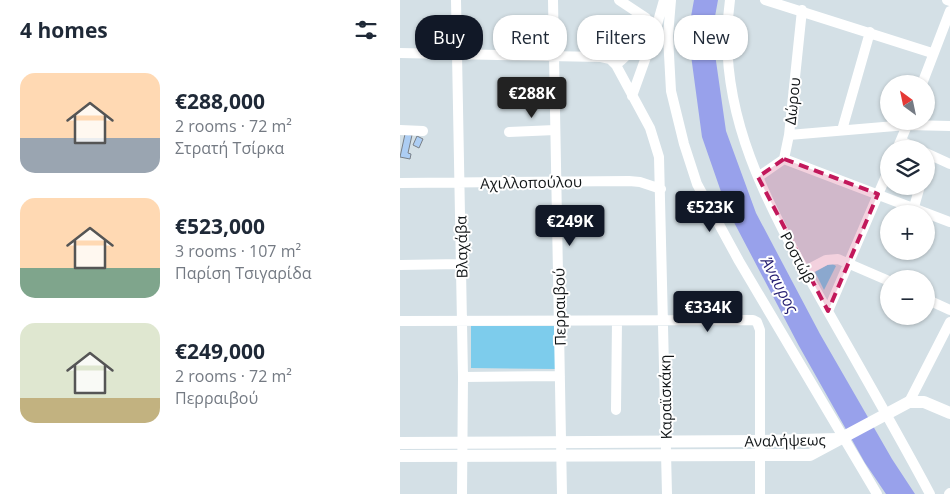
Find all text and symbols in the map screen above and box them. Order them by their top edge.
chip: Buy [415,15,483,60]
chip: Rent [493,15,567,60]
chip: Filters [577,15,664,60]
chip: New [674,15,748,60]
text: 4 homes [20,16,108,44]
icon: filters [352,16,380,44]
north arrow [880,75,935,130]
map controls [880,75,935,325]
pin: €288K [497,76,567,119]
street label: Δώρου [780,76,804,126]
text: €288K [508,82,556,104]
text: €288,000 [175,87,265,115]
icon: home [60,93,120,153]
text: 2 rooms · 72 m² [175,115,292,137]
text: Στρατή Τσίρκα [175,137,284,159]
button: layers [880,140,935,195]
street label: Αχιλλοπούλου [480,171,582,193]
pin: €523K [675,190,745,233]
text: €523K [686,196,734,218]
pin: €249K [535,204,605,247]
button: + [880,205,935,260]
text: €249K [546,210,594,232]
text: €523,000 [175,212,265,240]
street label: Βλαχάβα [450,215,472,279]
icon: home [60,218,120,278]
street label: Ροστώβ [776,228,820,286]
text: 3 rooms · 107 m² [175,240,301,262]
water label: Άναυρος [756,252,804,318]
text: Παρίση Τσιγαρίδα [175,262,312,284]
street label: Περραιβού [548,268,570,346]
button: − [880,270,935,325]
pin: €334K [673,290,743,333]
text: €334K [684,296,732,318]
text: €249,000 [175,337,265,365]
icon: home [60,343,120,403]
street label: Καραϊσκάκη [654,354,676,440]
text: 2 rooms · 72 m² [175,365,292,387]
text: Περραιβού [175,387,258,409]
street label: Αναλήψεως [744,429,826,451]

